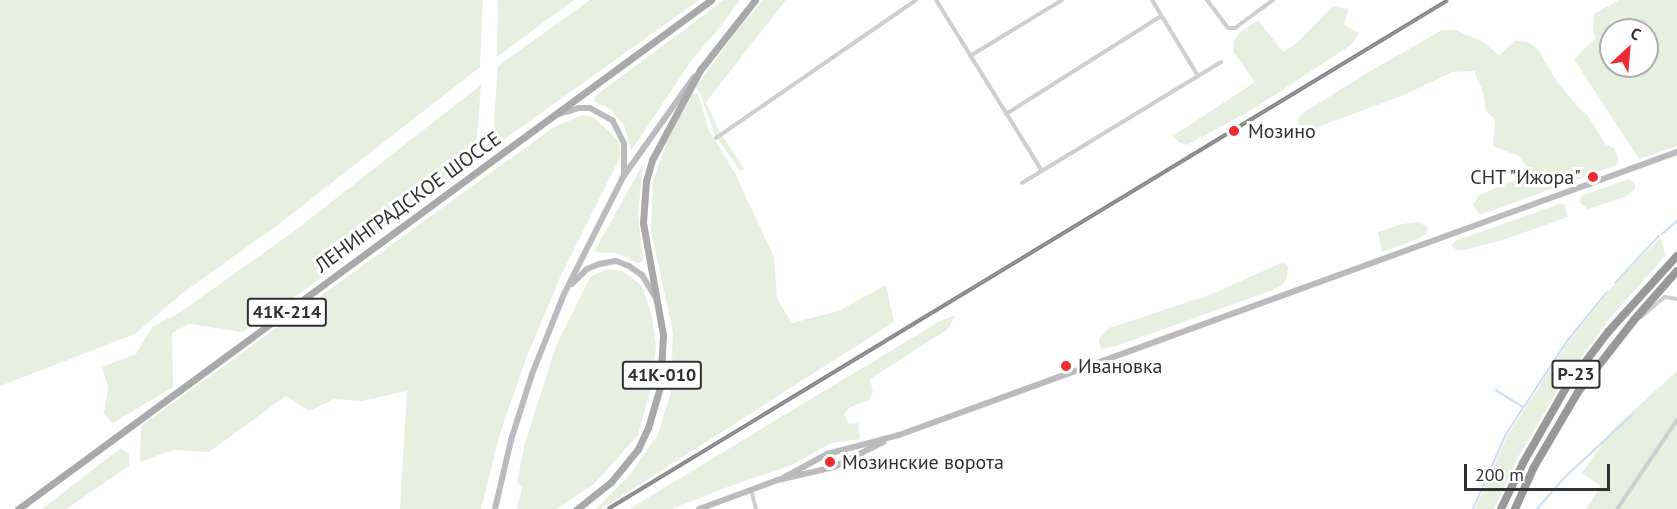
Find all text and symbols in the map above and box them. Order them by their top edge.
north arrow [1599,18,1659,78]
text: С [1628,23,1644,45]
place label: Мозино [1248,119,1316,143]
marker: Мозино [1225,122,1243,140]
street label: ЛЕНИНГРАДСКОЕ ШОССЕ [310,126,506,278]
place label: СНТ "Ижора" [1468,165,1581,189]
marker: СНТ "Ижора" [1586,170,1600,184]
road number: 41К-214 [246,297,328,327]
place label: Ивановка [1078,354,1162,378]
marker: Ивановка [1059,359,1073,373]
road number: Р-23 [1550,359,1602,389]
road number: 41К-010 [622,360,702,390]
place label: Мозинские ворота [842,450,1004,474]
scale bar [1467,452,1612,490]
marker: Мозинские ворота [823,455,837,469]
text: 200 m [1475,463,1524,486]

